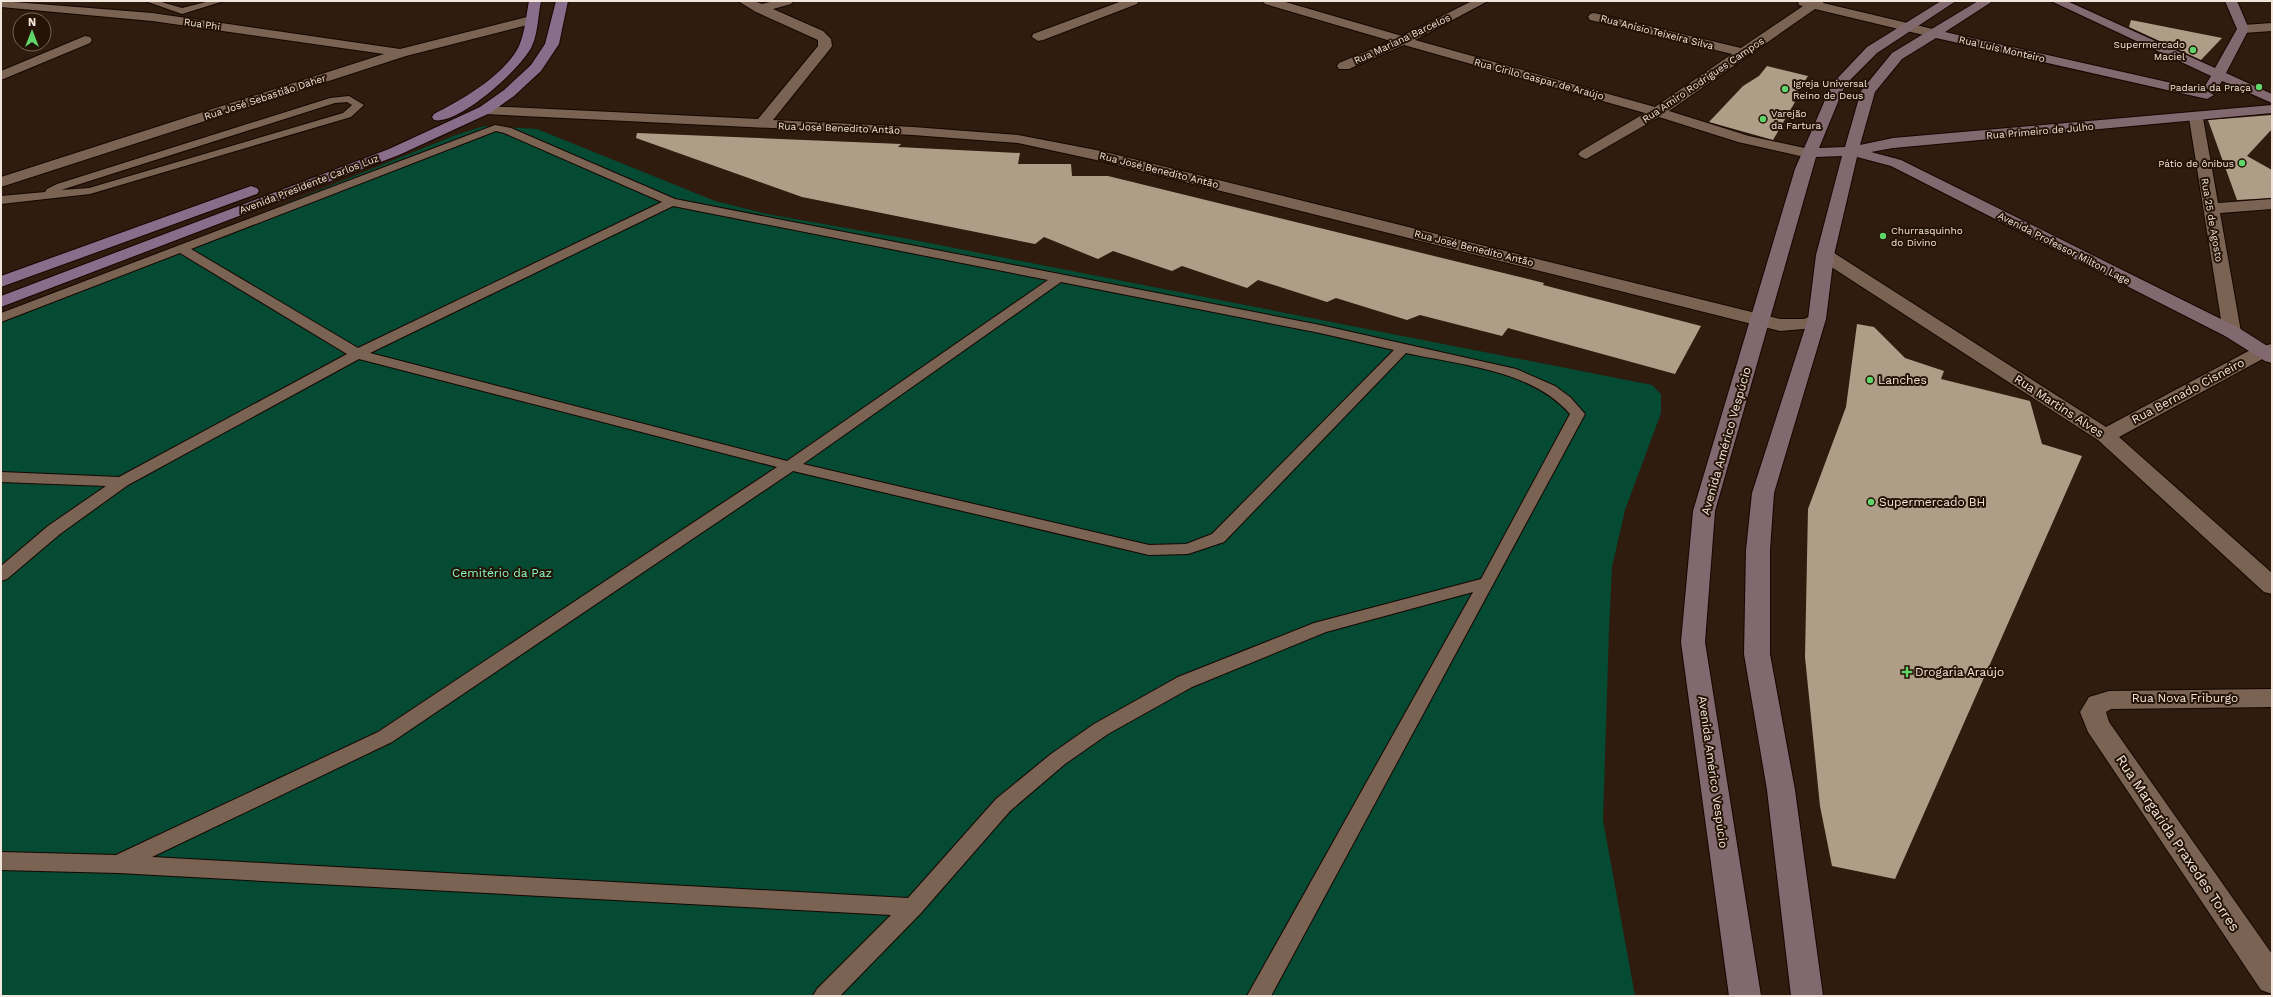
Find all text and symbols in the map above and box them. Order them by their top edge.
north arrow [12,12,52,52]
street label: Rua Mariana Barcelos [1352,12,1452,66]
street label: Rua Anísio Teixeira Silva [1599,13,1715,51]
text: N [28,16,36,29]
street label: Rua Phi [183,16,221,32]
street label: Rua Luís Monteiro [1958,34,2046,64]
street label: Rua Amiro Rodrigues Campos [1640,35,1766,125]
place label: Supermercado Maciel [2114,39,2185,62]
marker: Supermercado Maciel [2188,45,2198,55]
street label: Rua Cirilo Gaspar de Araújo [1473,56,1605,102]
street label: Rua José Sebastião Daher [203,72,327,122]
place label: Igreja Universal Reino de Deus [1793,78,1867,101]
place label: Padaria da Praça [2170,82,2251,93]
marker: Padaria da Praça [2254,82,2264,92]
marker: Igreja Universal Reino de Deus [1780,84,1790,94]
place label: Varejão da Fartura [1771,108,1821,131]
marker: Varejão da Fartura [1758,114,1768,124]
street label: Rua José Benedito Antão [778,120,900,136]
street label: Rua Primeiro de Julho [1986,121,2094,141]
street label: Rua José Benedito Antão [1098,150,1220,190]
street label: Avenida Presidente Carlos Luz [238,152,380,216]
place label: Pátio de ônibus [2158,158,2234,169]
marker: Pátio de ônibus [2237,158,2247,168]
street label: Rua 25 de Agosto [2199,177,2225,263]
street label: Avenida Professor Milton Lage [1996,210,2132,286]
place label: Churrasquinho do Divino [1891,225,1963,248]
street label: Rua José Benedito Antão [1413,228,1535,268]
marker: Churrasquinho do Divino [1878,231,1888,241]
street label: Rua Bernado Cisneiro [2129,355,2247,427]
street label: Avenida Américo Vespúcio [1698,365,1754,517]
street label: Rua Martins Alves [2012,372,2106,440]
place label: Lanches [1878,373,1927,387]
marker: Lanches [1865,375,1875,385]
place label: Supermercado BH [1879,495,1985,509]
marker: Supermercado BH [1866,497,1876,507]
park label: Cemitério da Paz [452,566,552,580]
place label: Drogaria Araújo [1915,665,2004,679]
marker: Drogaria Araújo [1902,667,1912,677]
street label: Rua Nova Friburgo [2132,691,2238,705]
street label: Avenida Américo Vespúcio [1695,695,1731,849]
street label: Rua Margarida Praxedes Torres [2113,752,2243,934]

